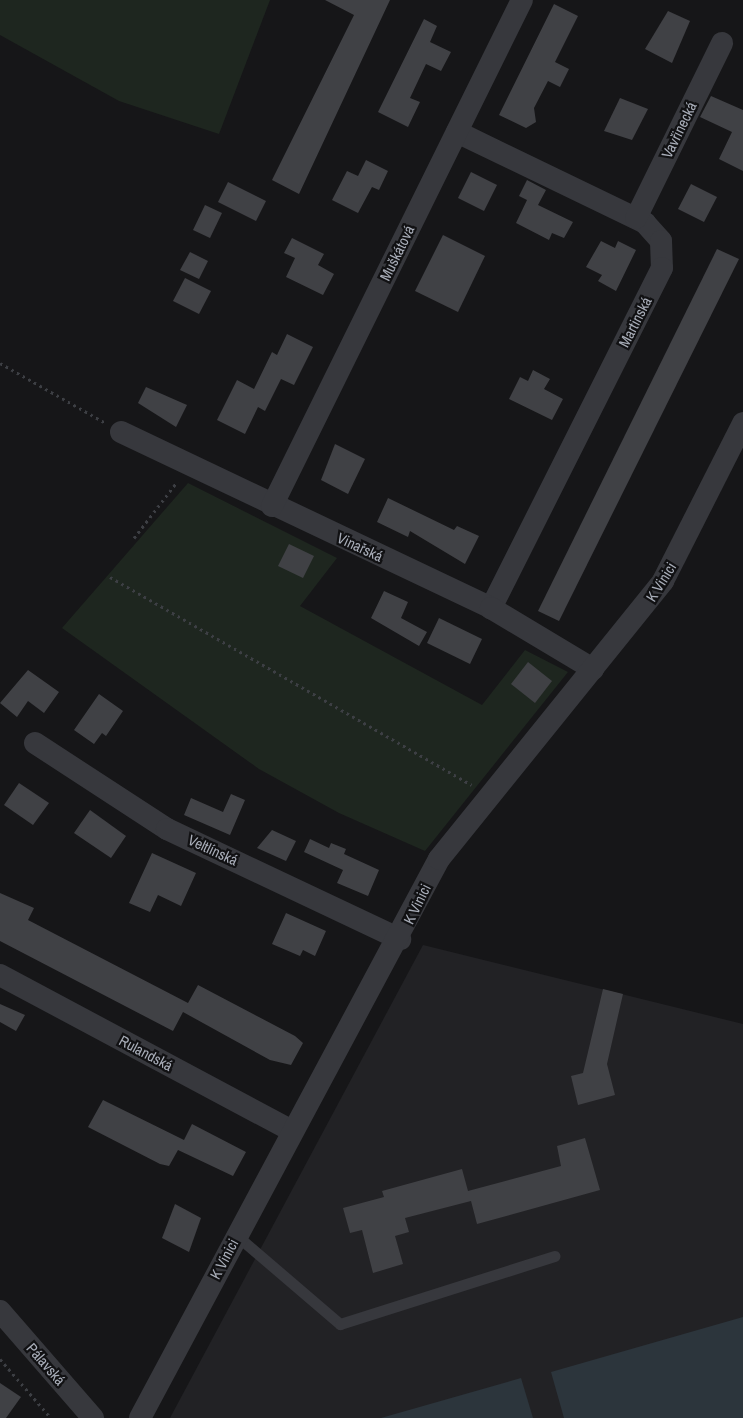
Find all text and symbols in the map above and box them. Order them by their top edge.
street label: Vavřinecká [658,99,700,161]
street label: Muškátová [376,222,418,284]
street label: Martinská [615,294,655,350]
street label: Vinařská [334,529,386,565]
street label: K Vinici [642,559,680,605]
street label: Veltlínská [185,831,241,869]
street label: K Vinici [400,881,434,927]
street label: Rulandská [116,1031,176,1075]
street label: K Vinici [206,1236,242,1282]
street label: Pálavská [23,1339,69,1389]

